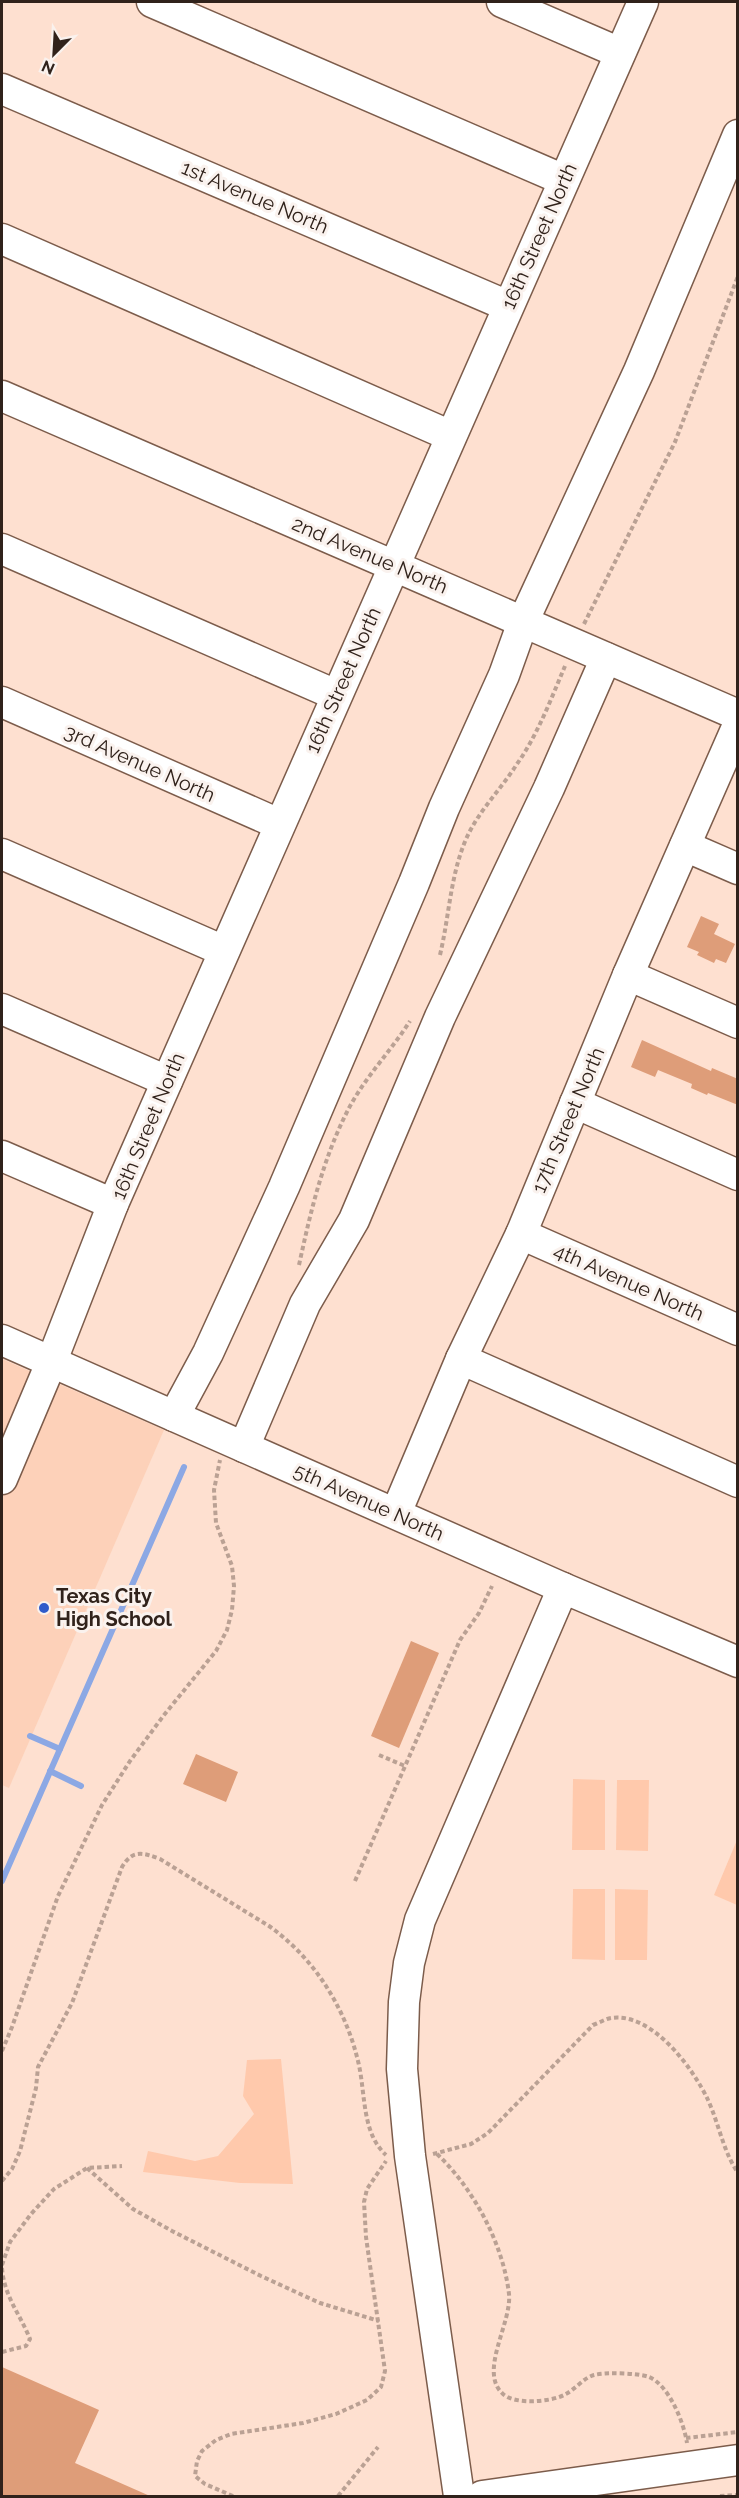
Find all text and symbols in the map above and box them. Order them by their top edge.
north arrow [24,24,84,84]
text: N [39,56,58,78]
street label: 1st Avenue North [178,155,332,239]
street label: 16th Street North [496,159,582,313]
street label: 2nd Avenue North [289,511,451,599]
street label: 16th Street North [300,603,386,757]
street label: 3rd Avenue North [61,719,219,807]
street label: 17th Street North [527,1044,609,1196]
street label: 16th Street North [106,1049,190,1203]
street label: 4th Avenue North [550,1238,708,1326]
street label: 5th Avenue North [290,1458,448,1546]
place label: Texas City High School [56,1584,172,1631]
marker: Texas City High School [37,1601,51,1615]

